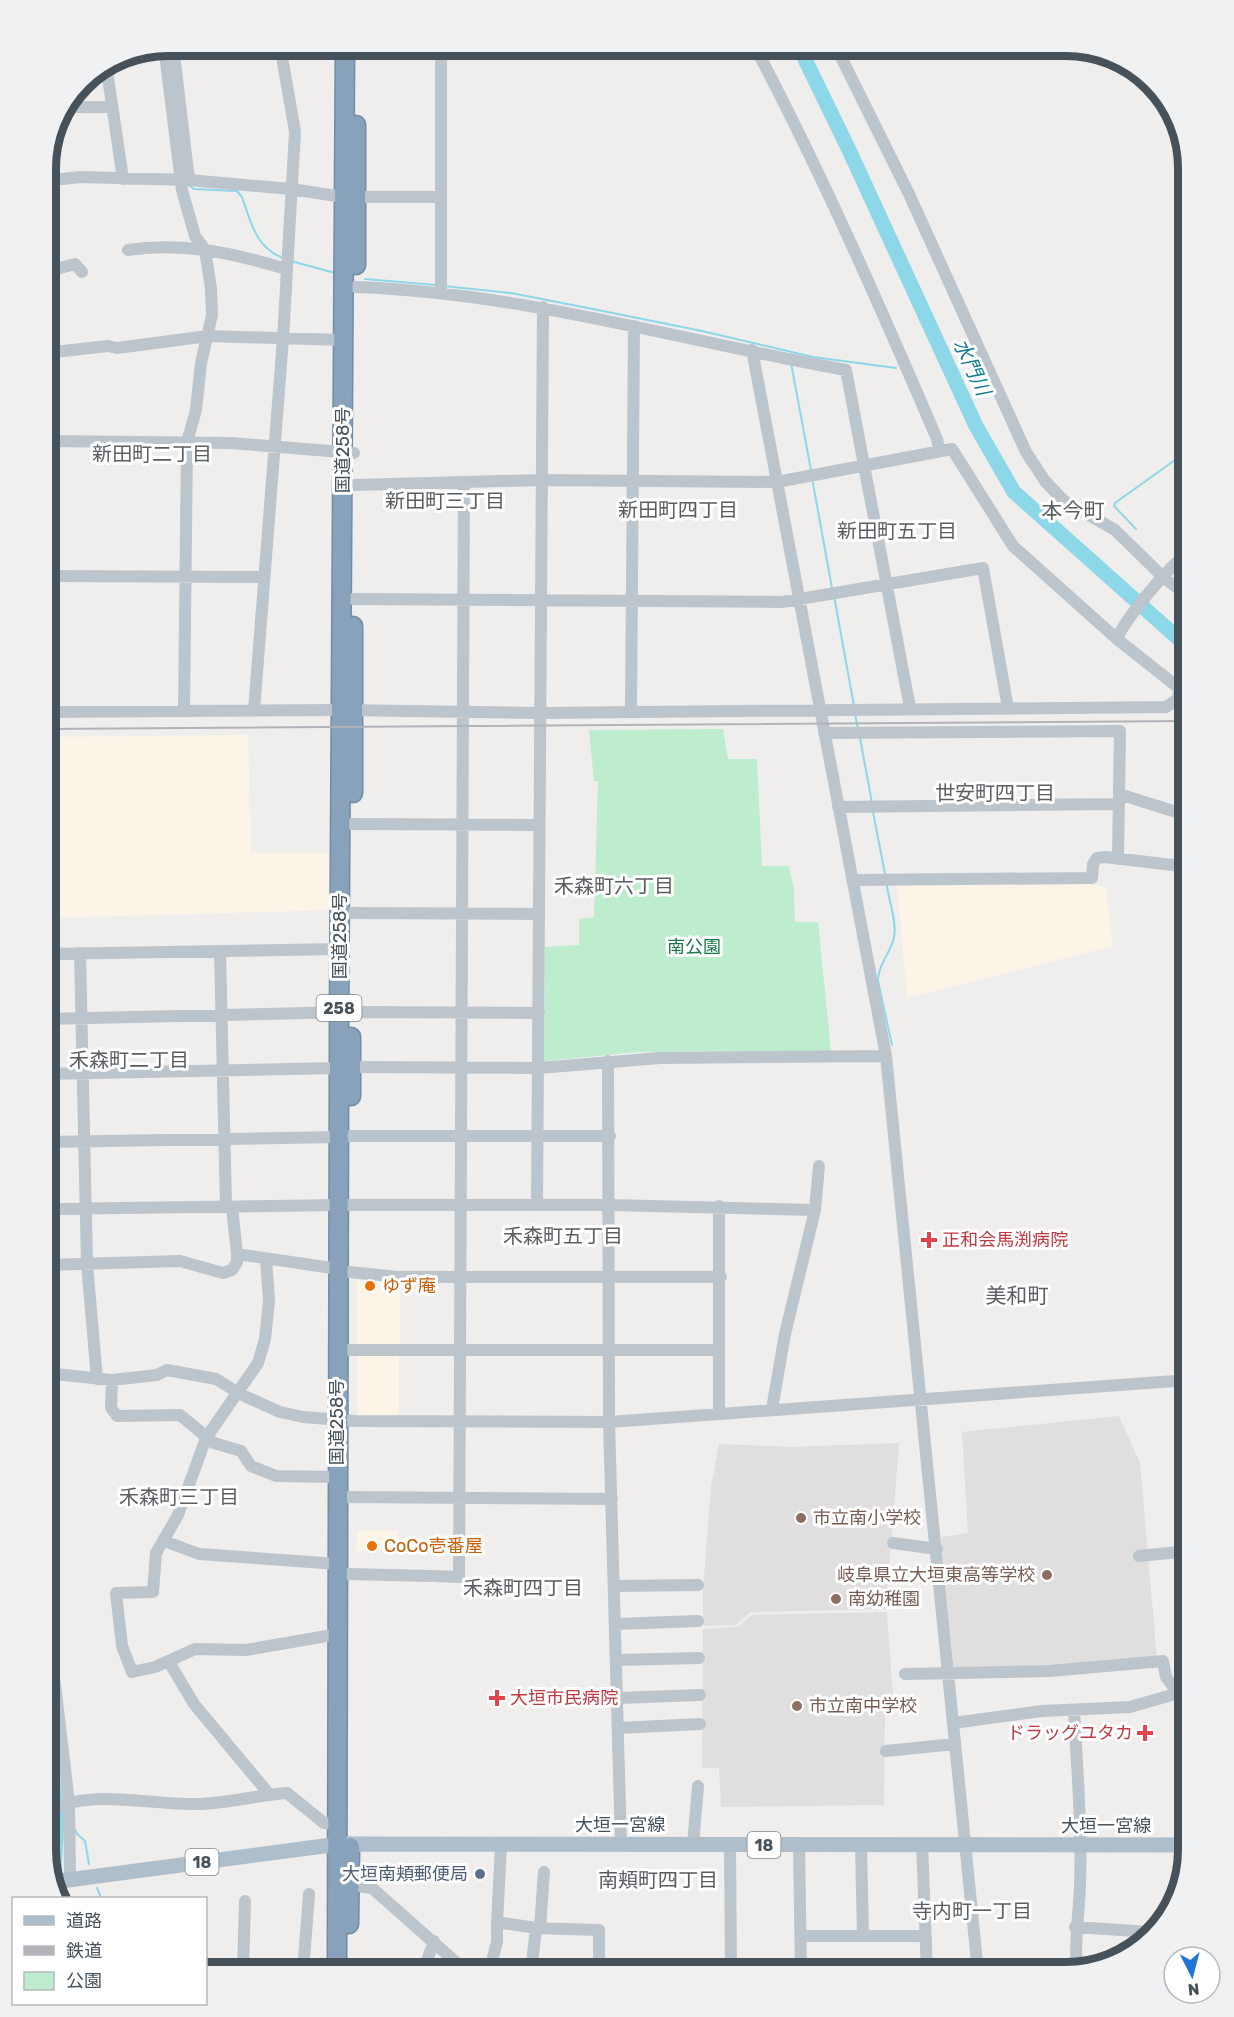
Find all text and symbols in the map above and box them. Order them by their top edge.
water label: 水門川 [948,335,996,401]
street label: 国道258号 [332,407,354,493]
district label: 新田町二丁目 [92,442,212,466]
district label: 新田町三丁目 [385,489,505,513]
district label: 新田町四丁目 [618,498,738,522]
district label: 本今町 [1042,498,1105,523]
district label: 新田町五丁目 [837,519,957,543]
district label: 世安町四丁目 [935,781,1055,805]
district label: 禾森町六丁目 [554,874,674,898]
street label: 国道258号 [329,893,351,979]
park label: 南公園 [667,936,721,958]
road number: 258 [316,995,362,1021]
district label: 禾森町二丁目 [69,1048,189,1072]
district label: 禾森町五丁目 [503,1224,623,1248]
place label: 正和会馬渕病院 [942,1229,1068,1251]
marker: 正和会馬渕病院 [920,1231,938,1249]
place label: ゆず庵 [382,1275,436,1297]
marker: ゆず庵 [363,1279,377,1293]
district label: 美和町 [986,1283,1049,1308]
street label: 国道258号 [326,1379,348,1465]
district label: 禾森町三丁目 [119,1485,239,1509]
place label: 市立南小学校 [813,1507,921,1529]
marker: 市立南小学校 [794,1511,808,1525]
place label: CoCo壱番屋 [384,1535,483,1557]
marker: CoCo壱番屋 [365,1539,379,1553]
place label: 岐阜県立大垣東高等学校 [837,1564,1035,1586]
marker: 岐阜県立大垣東高等学校 [1040,1568,1054,1582]
district label: 禾森町四丁目 [463,1576,583,1600]
place label: 南幼稚園 [848,1588,920,1610]
marker: 南幼稚園 [829,1592,843,1606]
place label: 大垣市民病院 [510,1687,618,1709]
marker: 大垣市民病院 [488,1689,506,1707]
place label: 市立南中学校 [809,1695,917,1717]
marker: 市立南中学校 [790,1699,804,1713]
place label: ドラッグユタカ [1007,1722,1133,1744]
marker: ドラッグユタカ [1138,1726,1152,1740]
street label: 大垣一宮線 [575,1814,665,1836]
street label: 大垣一宮線 [1061,1815,1151,1837]
road number: 18 [748,1832,780,1858]
road number: 18 [186,1849,218,1875]
place label: 大垣南頬郵便局 [342,1863,468,1885]
marker: 大垣南頬郵便局 [473,1867,487,1881]
district label: 南頬町四丁目 [598,1868,718,1892]
legend [12,1897,207,2005]
district label: 寺内町一丁目 [912,1899,1032,1923]
text: 道路 [66,1910,102,1932]
text: 鉄道 [66,1940,102,1962]
north arrow [1162,1945,1222,2005]
text: 公園 [66,1970,102,1992]
text: N [1187,1979,1200,1999]

